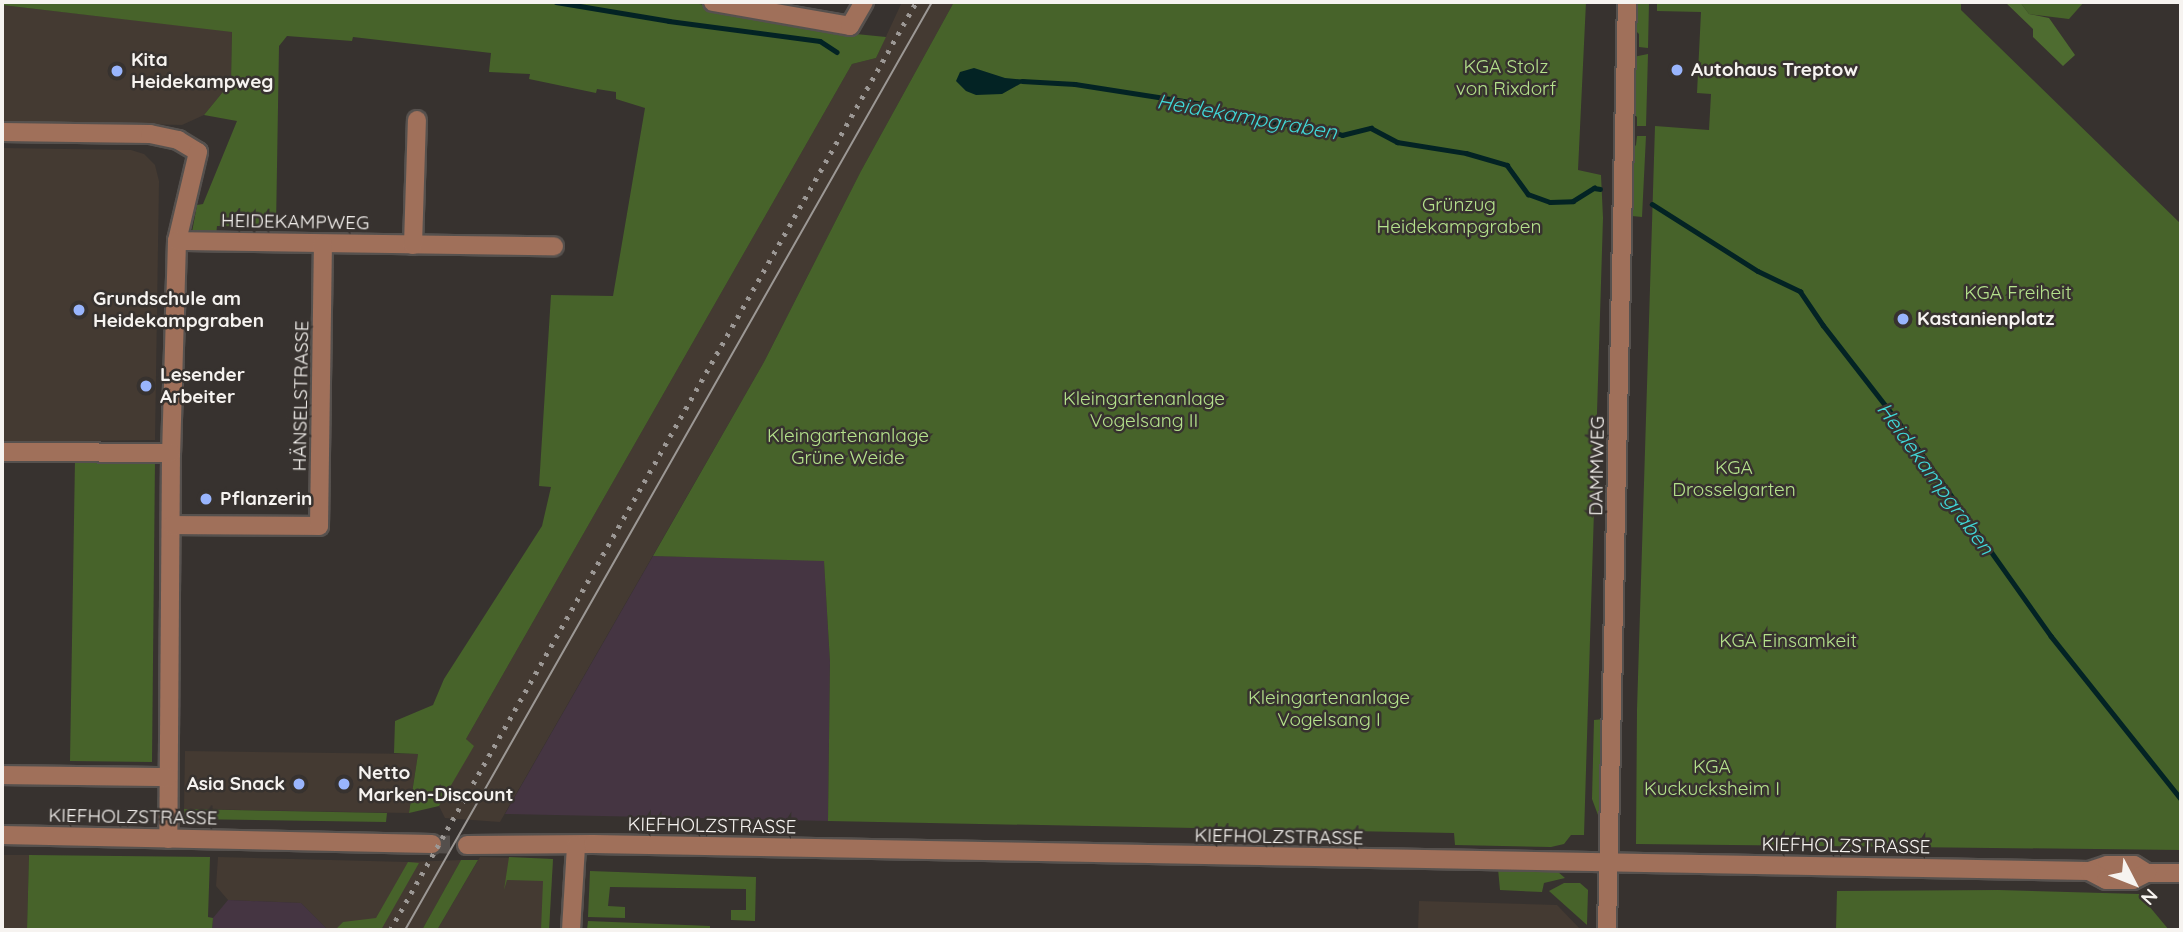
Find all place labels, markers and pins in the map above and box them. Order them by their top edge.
place label: Kita Heidekampweg [131,49,273,93]
place label: Autohaus Treptow [1691,59,1858,81]
marker: Autohaus Treptow [1669,62,1685,78]
marker: Kita Heidekampweg [109,63,125,79]
place label: Grundschule am Heidekampgraben [93,288,264,332]
marker: Grundschule am Heidekampgraben [71,302,87,318]
place label: Kastanienplatz [1917,308,2055,330]
marker: Kastanienplatz [1895,311,1911,327]
place label: Lesender Arbeiter [160,364,245,408]
marker: Lesender Arbeiter [138,378,154,394]
place label: Pflanzerin [220,488,312,510]
marker: Pflanzerin [198,491,214,507]
place label: Netto Marken-Discount [358,762,513,806]
place label: Asia Snack [187,773,285,795]
marker: Asia Snack [291,776,307,792]
marker: Netto Marken-Discount [336,776,352,792]

